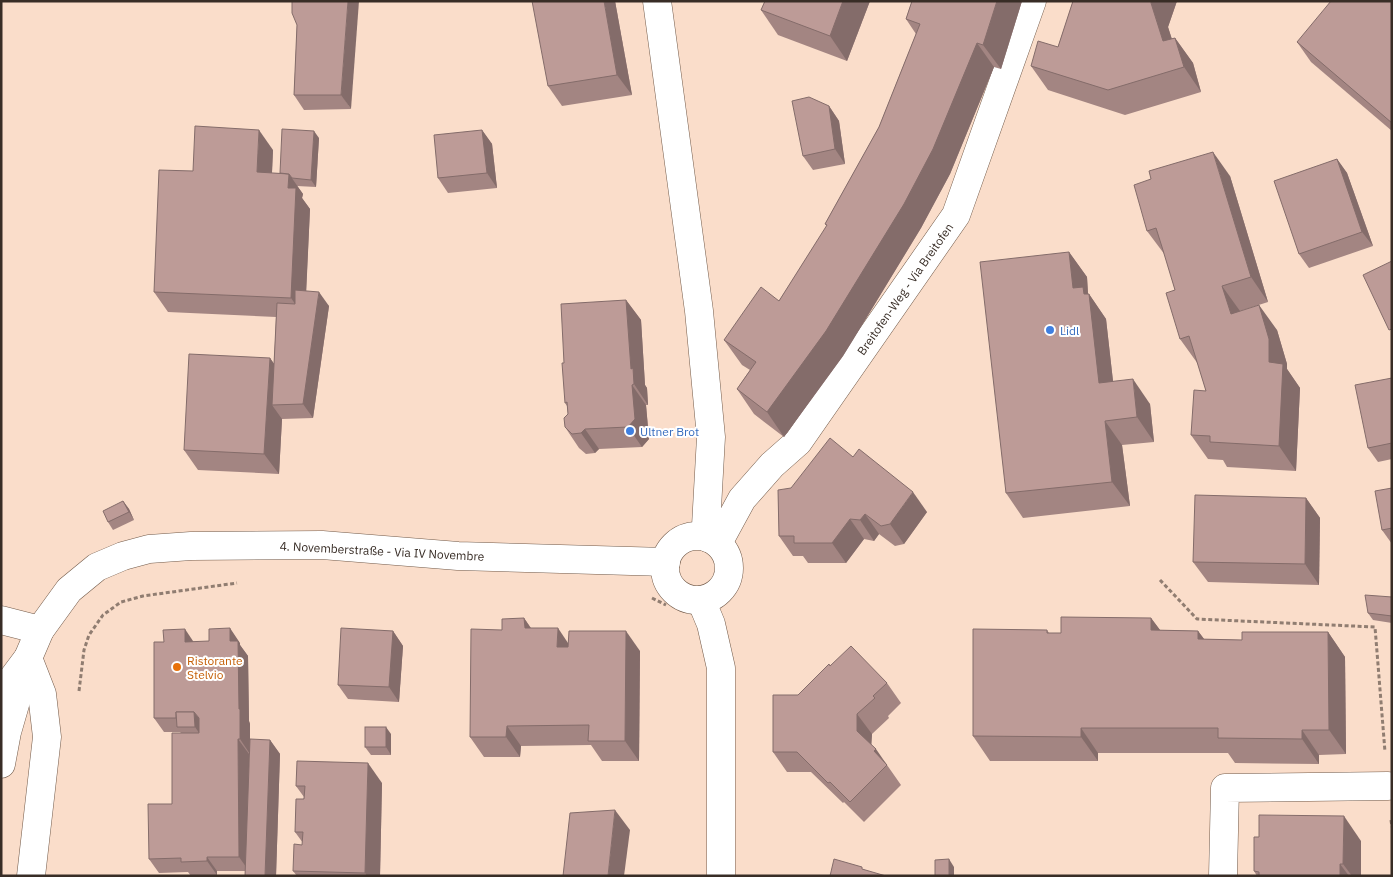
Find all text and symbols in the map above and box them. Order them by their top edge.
street label: Breitofen-Weg - Via Breitofen [854,220,956,358]
place label: Lidl [1060,323,1079,338]
marker: Lidl [1044,324,1056,336]
place label: Ultner Brot [640,424,699,439]
marker: Ultner Brot [624,425,636,437]
street label: 4. Novemberstraße - Via IV Novembre [279,538,485,564]
place label: Ristorante Stelvio [187,653,243,682]
marker: Ristorante Stelvio [171,661,183,673]

